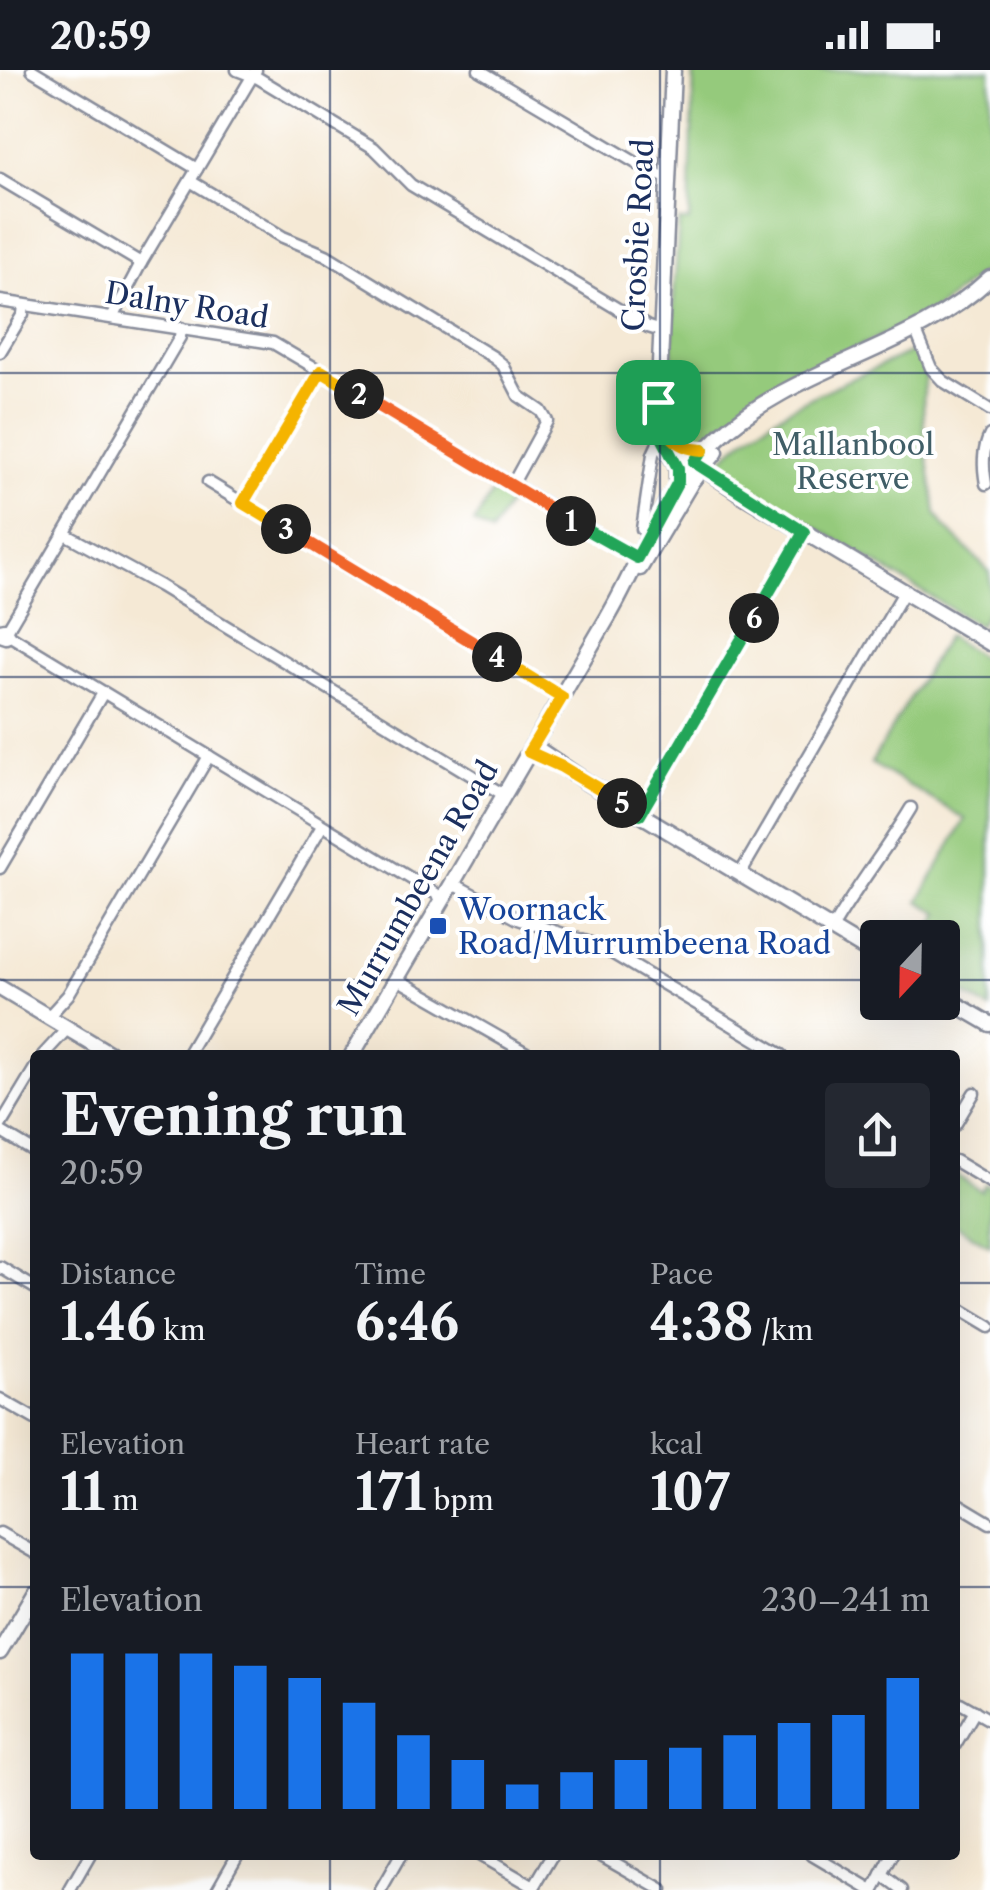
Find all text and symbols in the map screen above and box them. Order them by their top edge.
text: 20:59 [50,12,152,59]
street label: Crosbie Road [614,138,662,332]
street label: Dalny Road [103,274,271,336]
pin [616,360,701,445]
pin: 2 [334,369,384,419]
icon: arrive [631,375,686,430]
text: 2 [351,377,367,411]
park label: Mallanbool Reserve [772,426,934,497]
pin: 1 [546,496,596,546]
pin: 3 [261,504,311,554]
text: 1 [565,504,577,538]
text: 3 [278,512,294,546]
pin: 6 [729,593,779,643]
text: 6 [746,601,762,635]
pin: 4 [472,632,522,682]
text: 4 [489,640,505,674]
street label: Murrumbeena Road [330,754,506,1022]
pin: 5 [597,778,647,828]
text: 5 [614,786,630,820]
place label: Woornack Road/Murrumbeena Road [457,891,831,962]
marker: Woornack Road/Murrumbeena Road [427,915,449,937]
north arrow [860,920,960,1020]
map controls [860,920,960,1020]
text: Evening run [60,1082,407,1149]
button: share [825,1083,930,1188]
text: 20:59 [60,1153,144,1192]
text: Distance [60,1257,176,1291]
text: Time [355,1257,426,1291]
text: Pace [650,1257,713,1291]
text: 1.46 [60,1291,156,1353]
text: 6:46 [355,1291,459,1353]
text: 4:38 [650,1291,754,1353]
text: km [156,1313,206,1347]
text: /km [754,1313,813,1347]
text: Elevation [60,1427,185,1461]
text: Heart rate [355,1427,490,1461]
text: kcal [650,1427,703,1461]
text: 11 [60,1461,105,1523]
text: 171 [355,1461,426,1523]
text: 107 [650,1461,730,1523]
text: m [105,1483,139,1517]
text: bpm [426,1483,494,1517]
text: Elevation [60,1580,203,1619]
text: 230–241 m [761,1580,930,1619]

